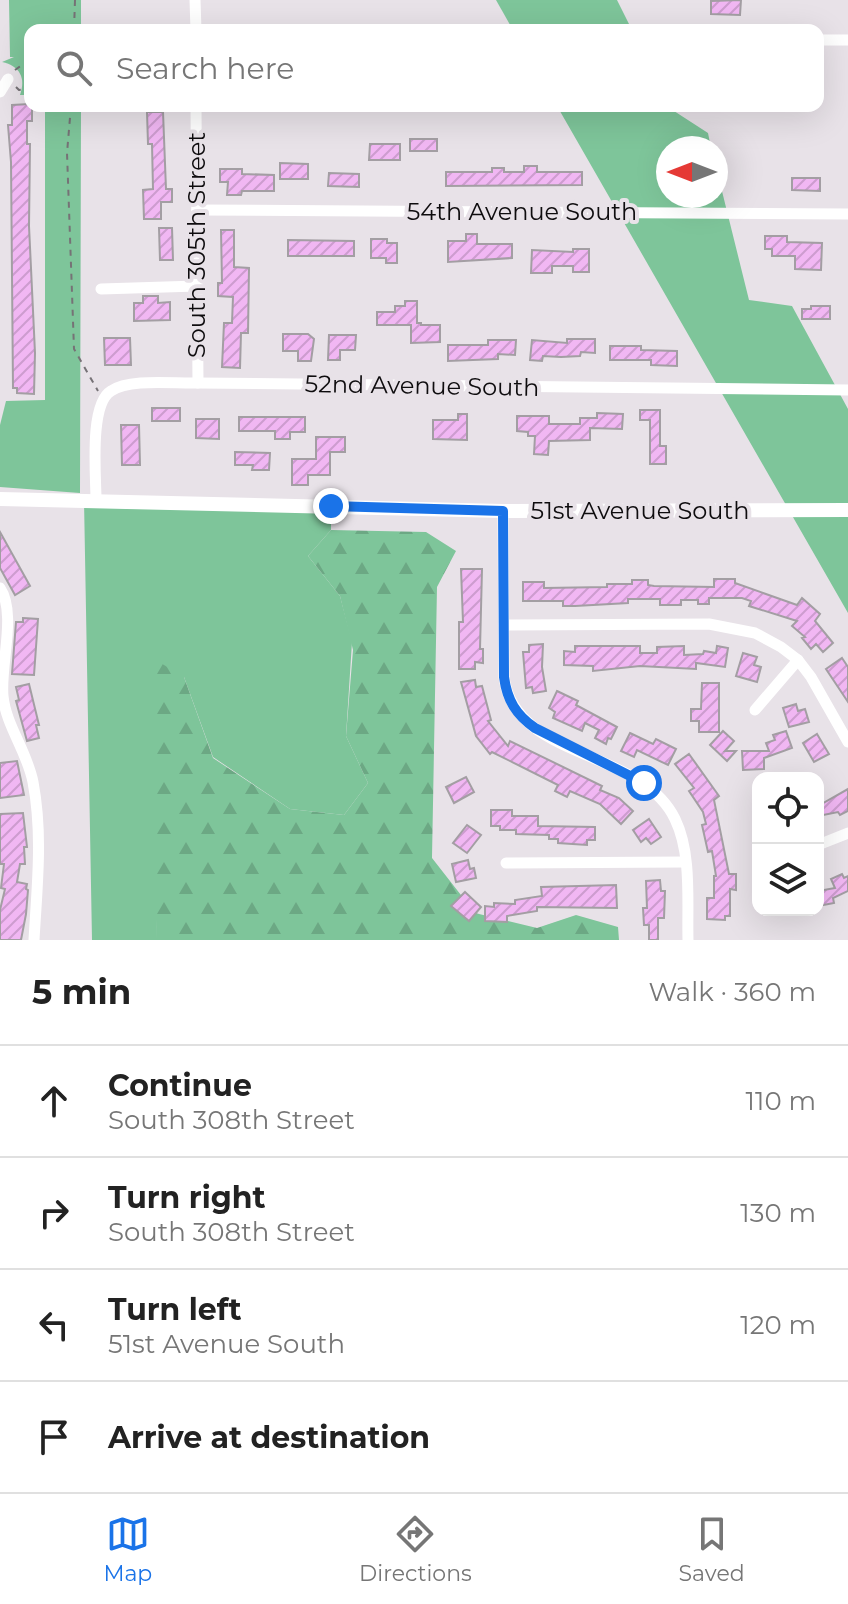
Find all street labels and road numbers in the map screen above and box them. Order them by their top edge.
street label: South 305th Street [182,132,211,358]
street label: 54th Avenue South [407,197,637,226]
street label: 52nd Avenue South [304,369,540,402]
street label: 51st Avenue South [531,496,749,525]

